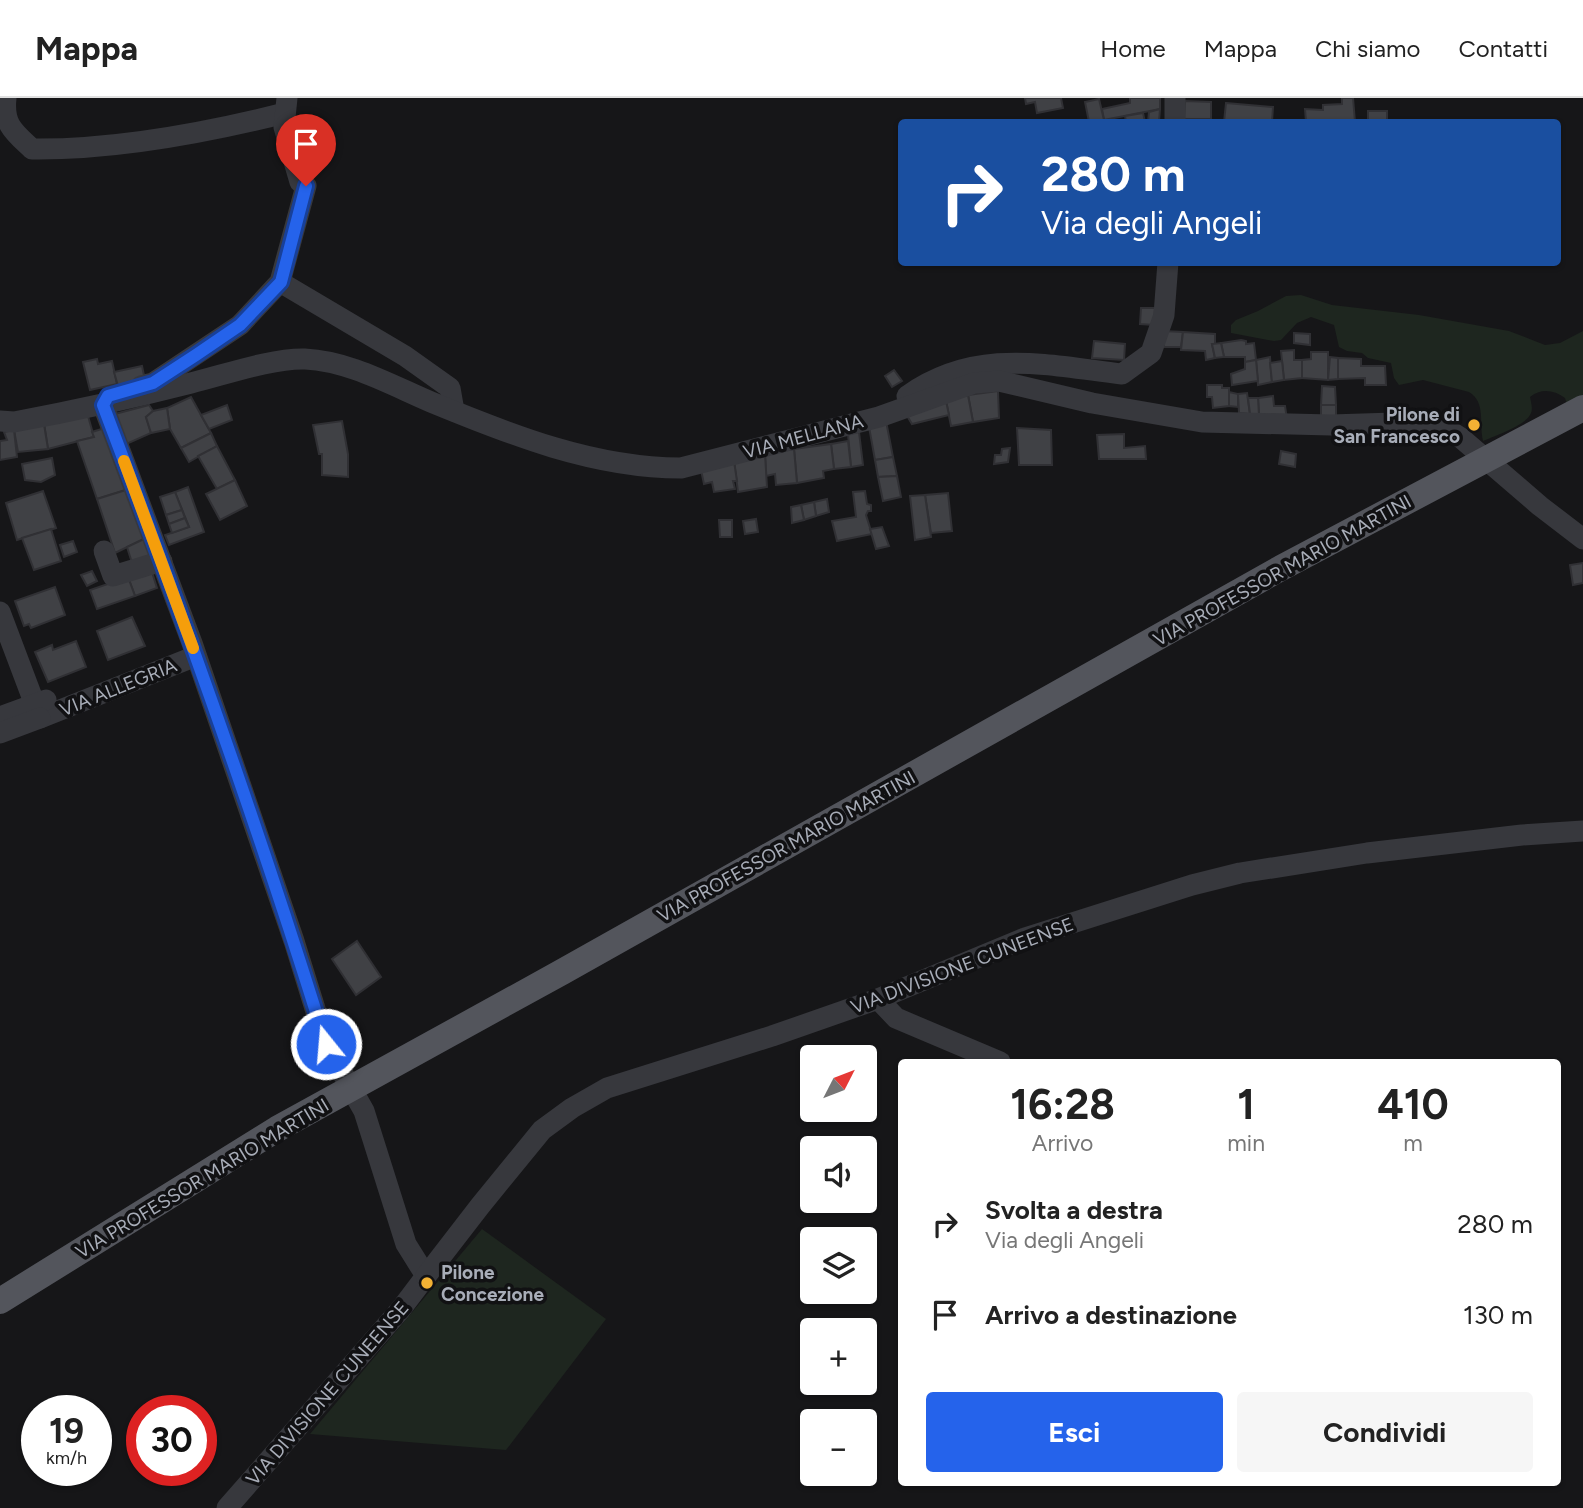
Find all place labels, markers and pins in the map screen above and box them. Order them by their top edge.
pin [276,114,336,186]
place label: Pilone di San Francesco [1333,403,1460,448]
marker: Pilone di San Francesco [1466,417,1482,433]
place label: Pilone Concezione [441,1261,544,1306]
marker: Pilone Concezione [419,1275,435,1291]

